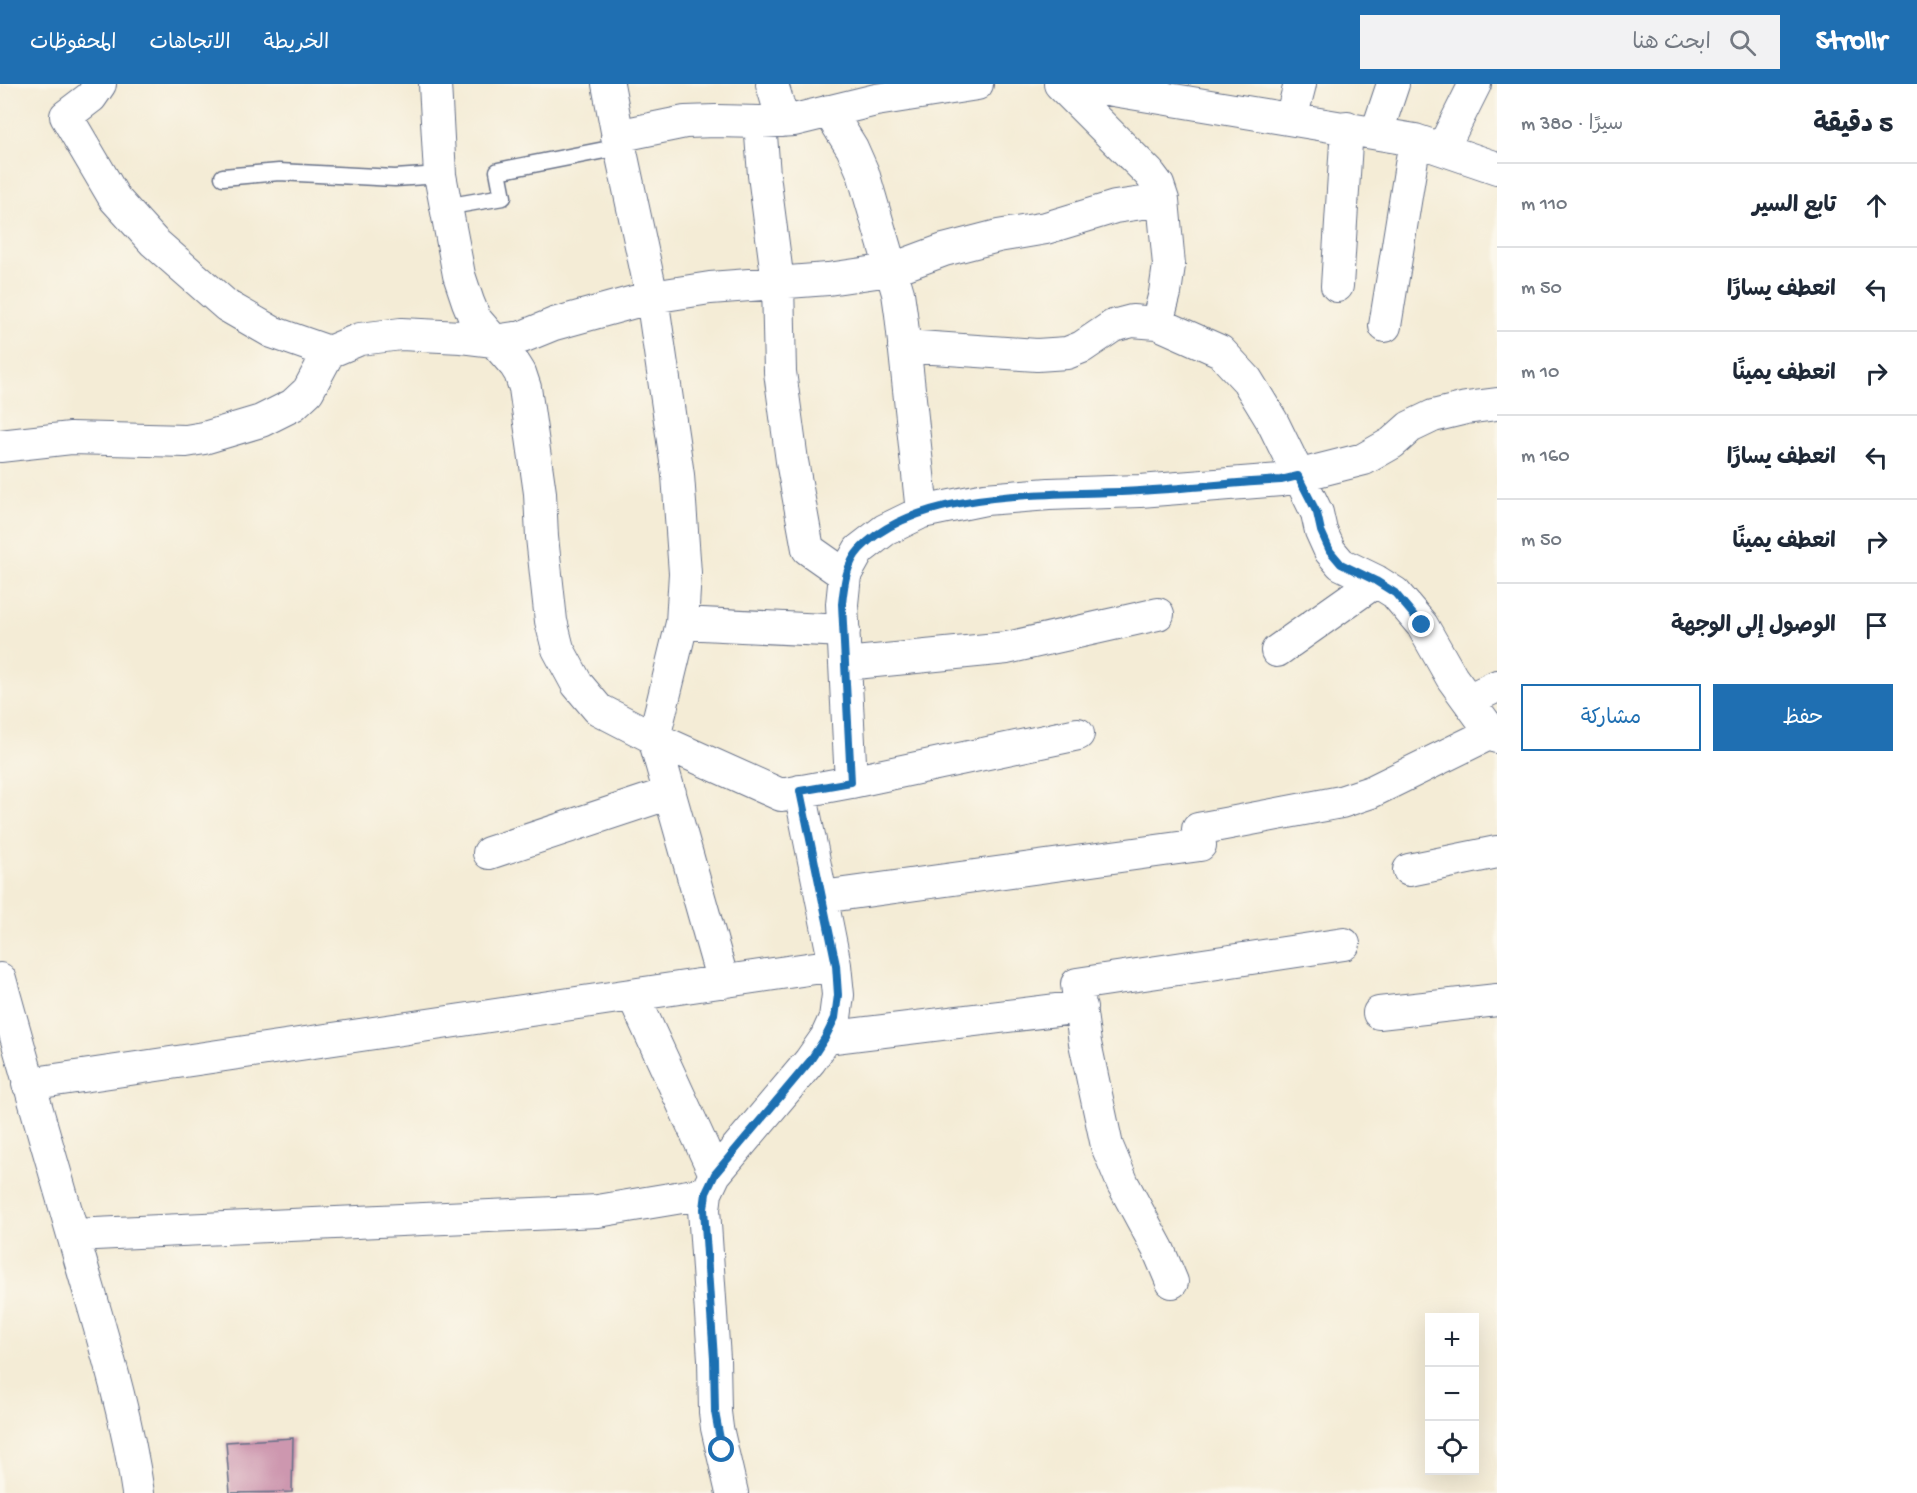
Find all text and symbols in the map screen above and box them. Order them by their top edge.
search box [1360,15,1780,69]
icon: search [1726,26,1759,59]
text: Strollr [1816,26,1887,59]
text: ابحث هنا [1632,31,1711,57]
text: المحفوظات [30,32,116,57]
text: الاتجاهات [149,32,231,57]
text: الخريطة [264,32,329,57]
text: 5 دقيقة [1813,111,1893,142]
text: سيرًا · 380 m [1521,114,1623,137]
icon: ahead [1860,189,1893,222]
text: 110 m [1521,194,1567,217]
text: تابع السير [1752,194,1836,220]
icon: left [1860,273,1893,306]
text: 50 m [1521,278,1562,301]
text: انعطف يسارًا [1727,278,1836,304]
icon: right [1860,357,1893,390]
text: 10 m [1521,362,1559,385]
text: انعطف يمينًا [1733,362,1836,388]
icon: left [1860,441,1893,474]
text: 160 m [1521,446,1570,469]
text: انعطف يسارًا [1727,446,1836,472]
icon: right [1860,525,1893,558]
text: 50 m [1521,530,1562,553]
text: انعطف يمينًا [1733,530,1836,556]
icon: arrive [1860,609,1893,642]
route end [1408,611,1434,637]
text: الوصول إلى الوجهة [1671,614,1836,640]
button: مشاركة [1521,684,1701,751]
button: حفظ [1713,684,1893,751]
map controls [1425,1313,1479,1475]
button: + [1425,1313,1479,1367]
button: − [1425,1367,1479,1421]
button: locate [1425,1421,1479,1475]
route start [708,1436,734,1462]

